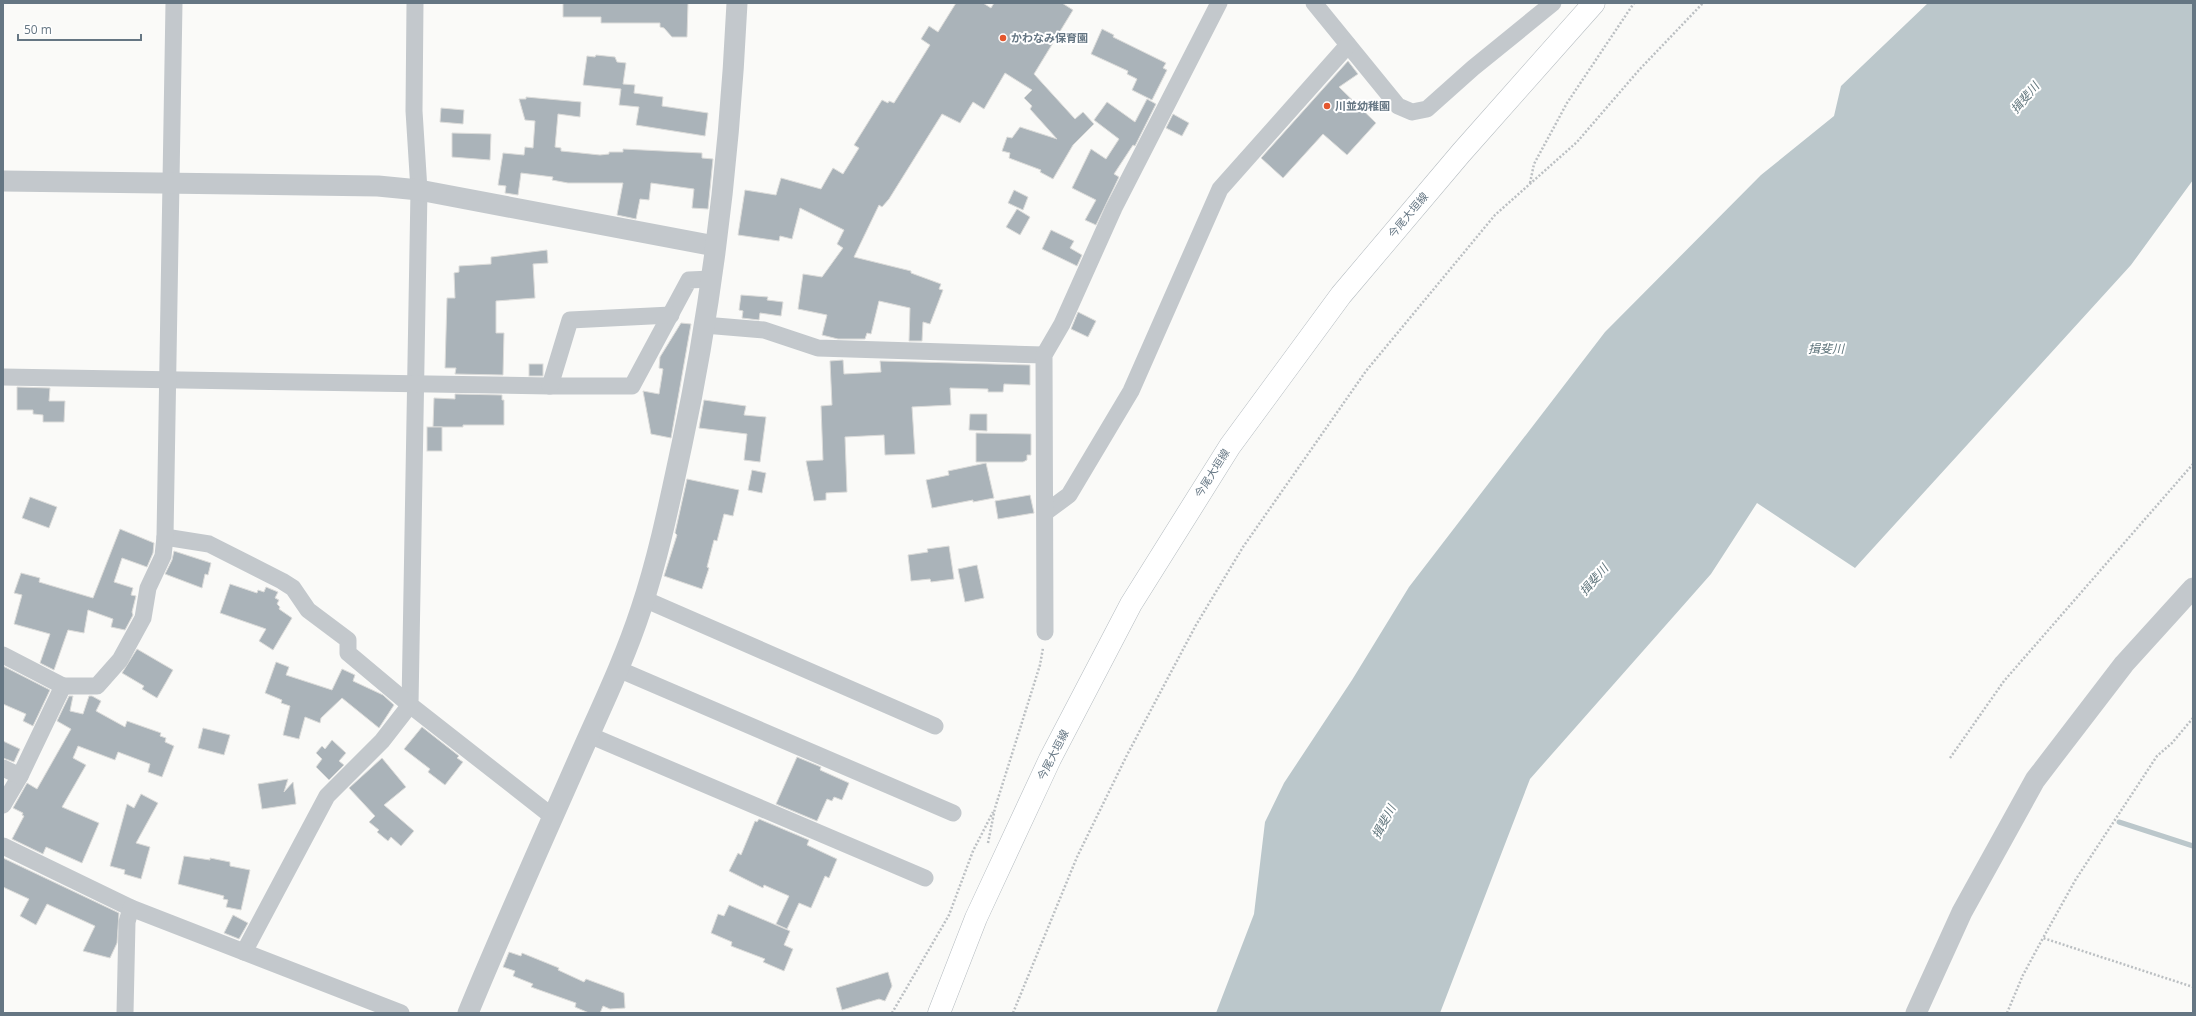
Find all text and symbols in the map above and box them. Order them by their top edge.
scale bar [18,16,141,42]
text: 50 m [24,21,52,38]
place label: かわなみ保育園 [1011,30,1088,45]
marker: かわなみ保育園 [998,33,1008,43]
water label: 揖斐川 [2007,77,2044,117]
place label: 川並幼稚園 [1335,98,1390,113]
marker: 川並幼稚園 [1322,101,1332,111]
street label: 今尾大垣線 [1384,189,1431,241]
water label: 揖斐川 [1808,340,1846,357]
street label: 今尾大垣線 [1191,445,1233,500]
water label: 揖斐川 [1575,559,1613,599]
street label: 今尾大垣線 [1033,727,1072,783]
water label: 揖斐川 [1368,800,1400,842]

